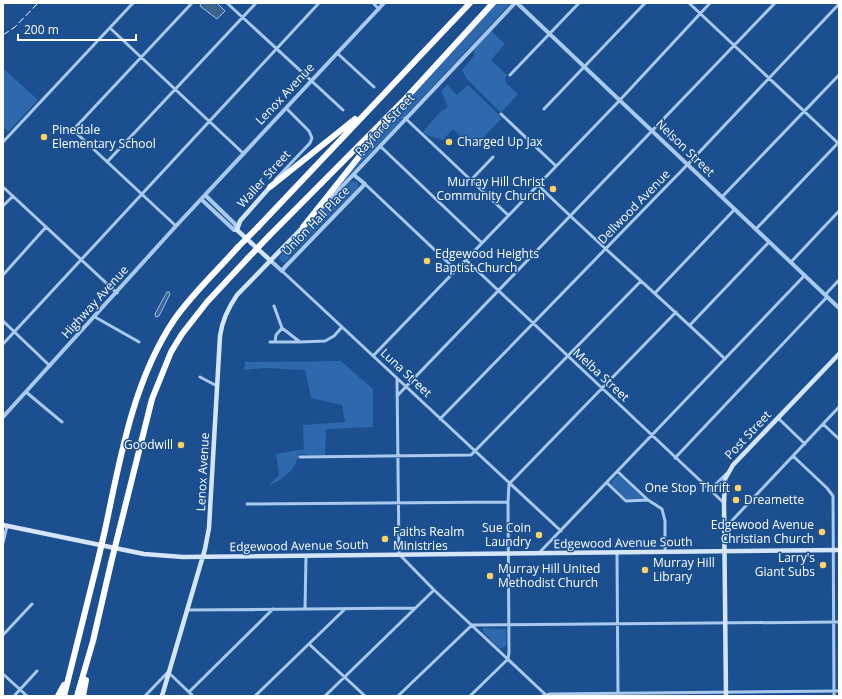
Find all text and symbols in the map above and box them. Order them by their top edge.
scale bar [18,16,136,42]
text: 200 m [24,21,59,38]
street label: Lenox Avenue [252,59,318,128]
street label: Rayford Street [351,90,418,160]
street label: Nelson Street [652,115,718,180]
place label: Pinedale Elementary School [52,121,156,152]
marker: Pinedale Elementary School [39,132,49,142]
place label: Charged Up Jax [457,133,543,150]
marker: Charged Up Jax [444,137,454,147]
street label: Waller Street [233,146,294,211]
street label: Dellwood Avenue [594,166,674,248]
place label: Murray Hill Christ Community Church [437,173,545,204]
street label: Union Hall Place [278,182,354,259]
marker: Murray Hill Christ Community Church [548,184,558,194]
place label: Edgewood Heights Baptist Church [435,245,539,276]
marker: Edgewood Heights Baptist Church [422,256,432,266]
street label: Highway Avenue [57,261,132,342]
street label: Luna Street [377,344,436,401]
street label: Melba Street [570,344,633,405]
street label: Post Street [721,407,775,463]
street label: Lenox Avenue [192,432,213,512]
place label: Goodwill [124,436,173,453]
marker: Goodwill [176,440,186,450]
place label: One Stop Thrift [645,479,730,496]
marker: One Stop Thrift [733,483,743,493]
place label: Dreamette [744,491,804,508]
marker: Dreamette [731,495,741,505]
place label: Edgewood Avenue Christian Church [711,516,814,547]
place label: Sue Coin Laundry [482,519,532,550]
place label: Faiths Realm Ministries [393,523,464,554]
marker: Edgewood Avenue Christian Church [817,527,827,537]
marker: Sue Coin Laundry [534,530,544,540]
street label: Edgewood Avenue South [553,533,693,552]
marker: Faiths Realm Ministries [380,534,390,544]
street label: Edgewood Avenue South [229,536,369,555]
place label: Larry's Giant Subs [755,549,815,580]
place label: Murray Hill Library [653,554,715,585]
place label: Murray Hill United Methodist Church [498,560,600,591]
marker: Larry's Giant Subs [818,560,828,570]
marker: Murray Hill Library [640,565,650,575]
marker: Murray Hill United Methodist Church [485,571,495,581]

